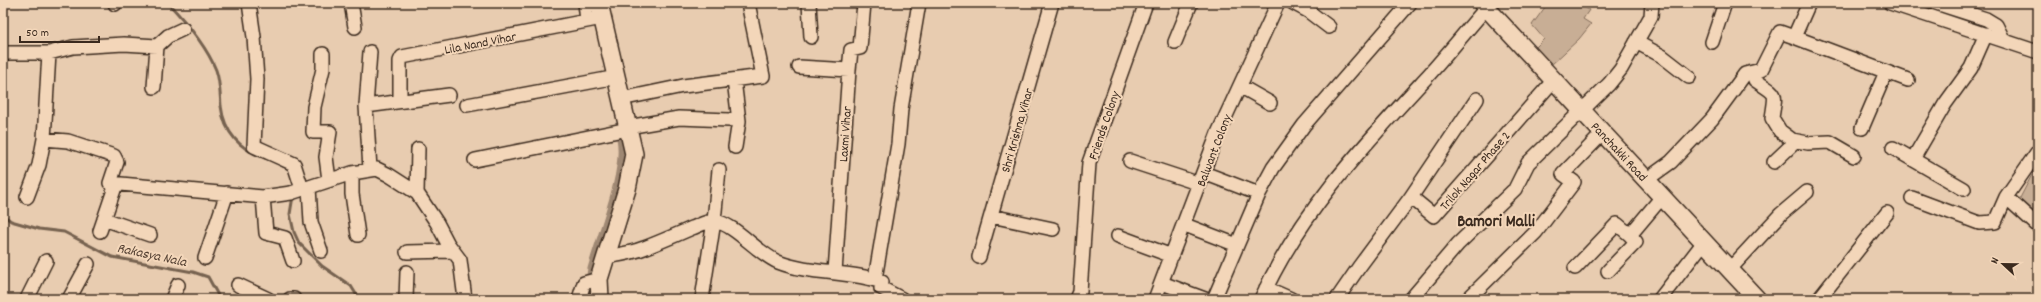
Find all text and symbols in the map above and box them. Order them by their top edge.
scale bar [20,18,99,44]
text: 50 m [26,25,49,42]
street label: Lila Nand Vihar [443,28,518,61]
street label: Shri Krishna Vihar [997,86,1040,175]
street label: Friends Colony [1085,88,1126,163]
street label: Laxmi Vihar [835,105,858,163]
street label: Balwant Colony [1193,111,1238,190]
street label: Panchakki Road [1585,119,1651,187]
street label: Trilok Nagar Phase 2 [1436,128,1516,215]
district label: Bamori Malli [1457,211,1536,235]
water label: Rakasya Nala [115,239,189,273]
north arrow [1983,244,2023,284]
text: N [1987,255,2004,267]

